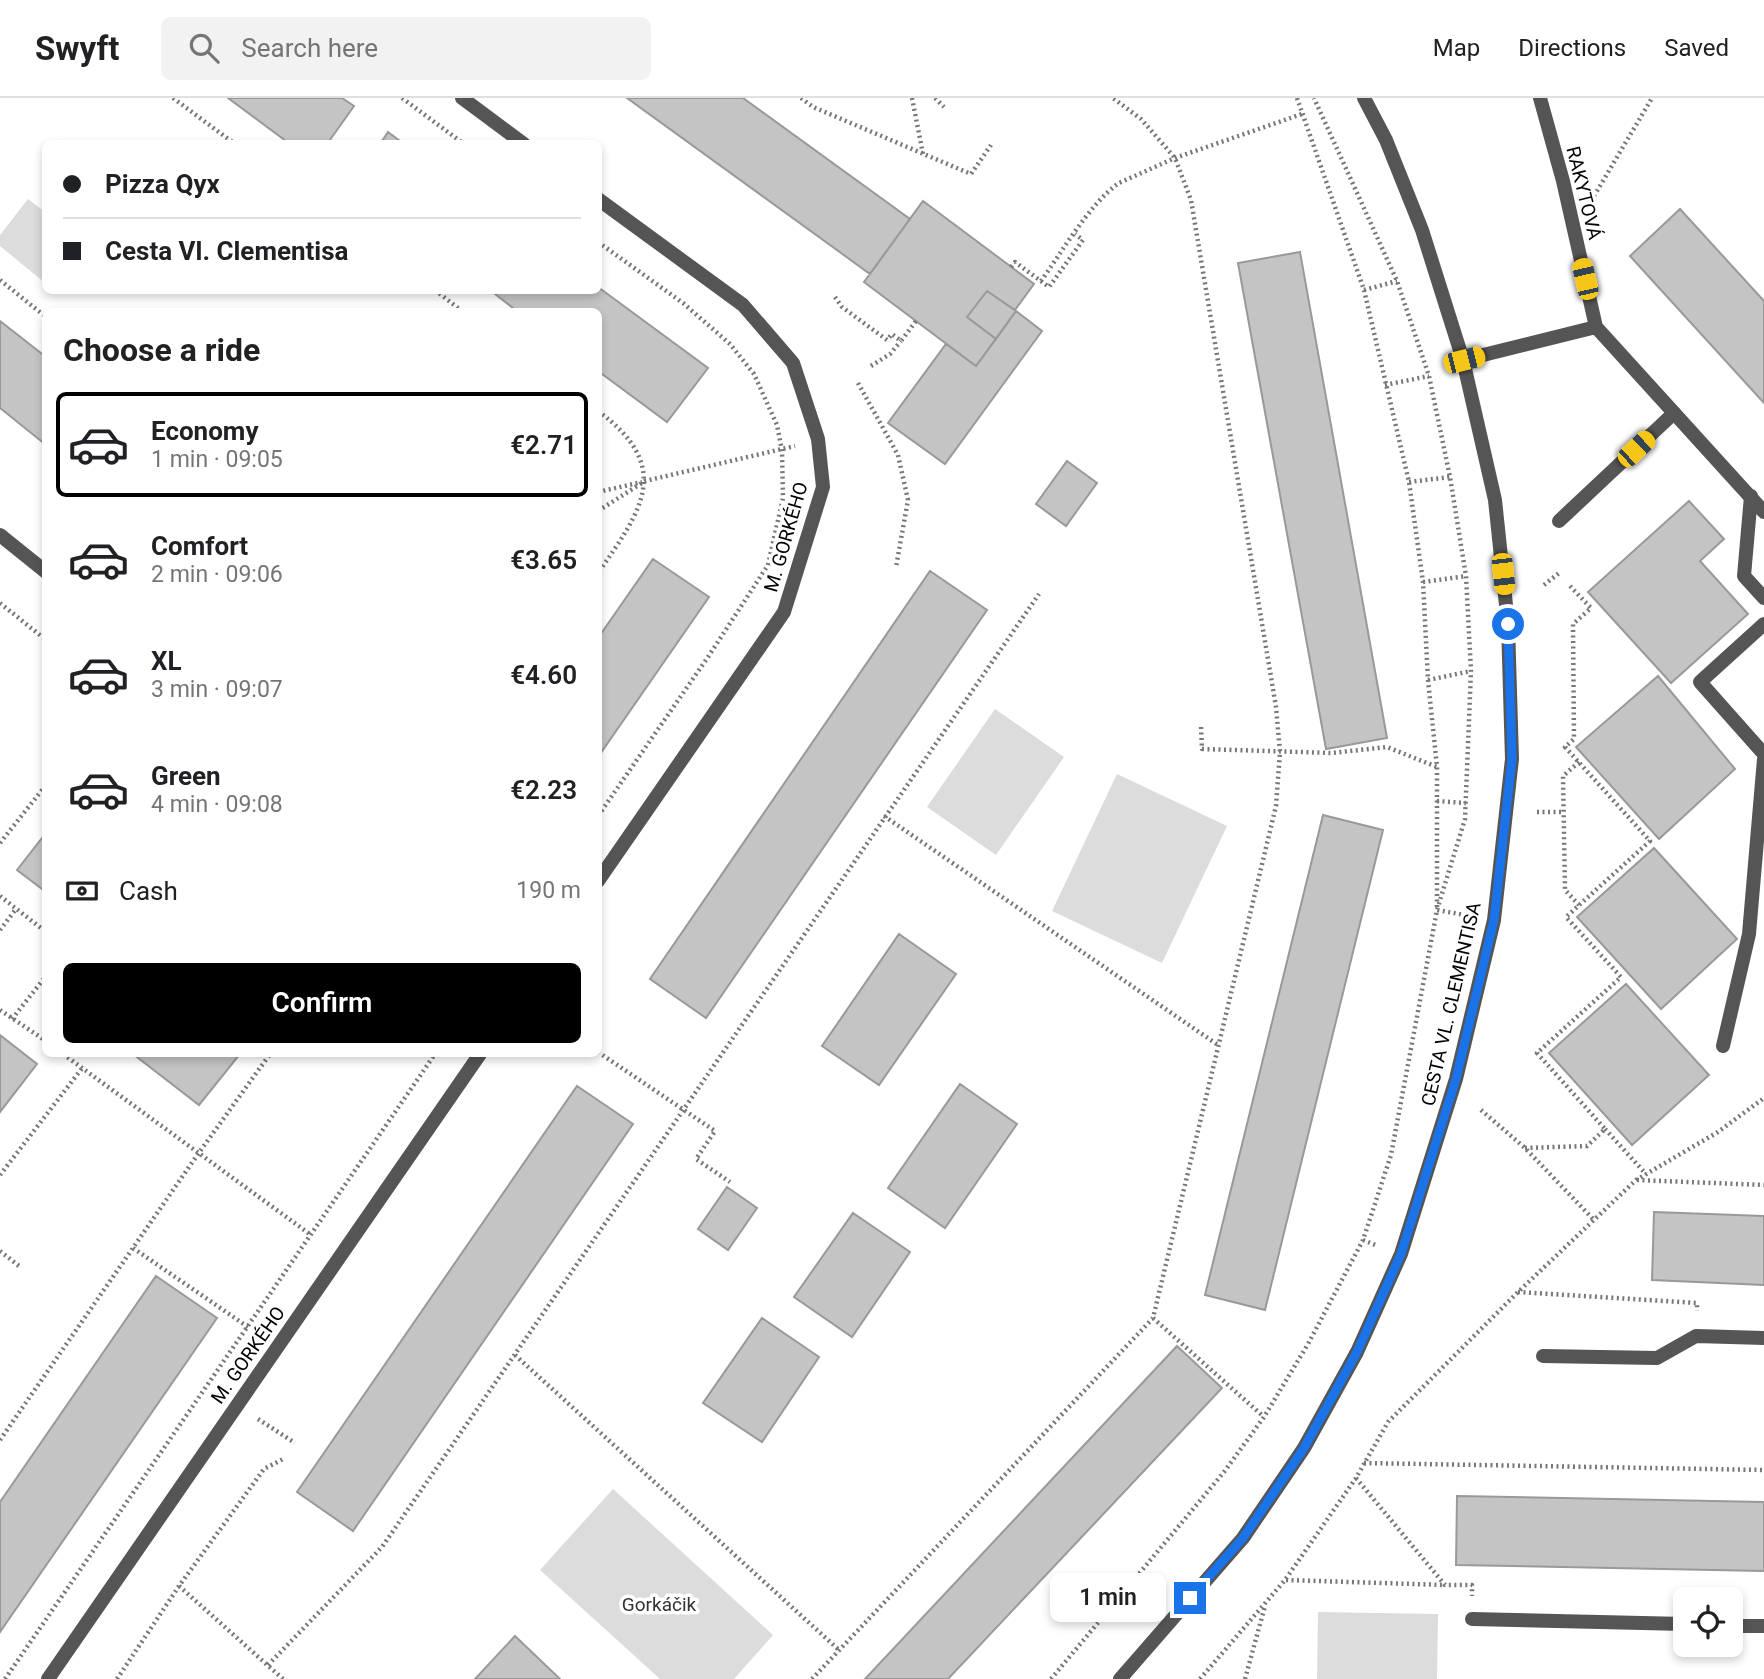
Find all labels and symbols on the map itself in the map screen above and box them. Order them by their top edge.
street label: RAKYTOVÁ [1561,144,1607,243]
car [1571,256,1600,302]
car [1442,345,1487,375]
car [1614,427,1659,471]
street label: M. GORKÉHO [759,479,813,595]
car [1491,552,1516,596]
route start [1492,608,1524,640]
street label: CESTA VL. CLEMENTISA [1416,899,1486,1108]
street label: M. GORKÉHO [206,1302,290,1408]
callout: 1 min [1050,1574,1166,1622]
route end [1174,1582,1206,1614]
park label: Gorkáčik [622,1593,697,1616]

